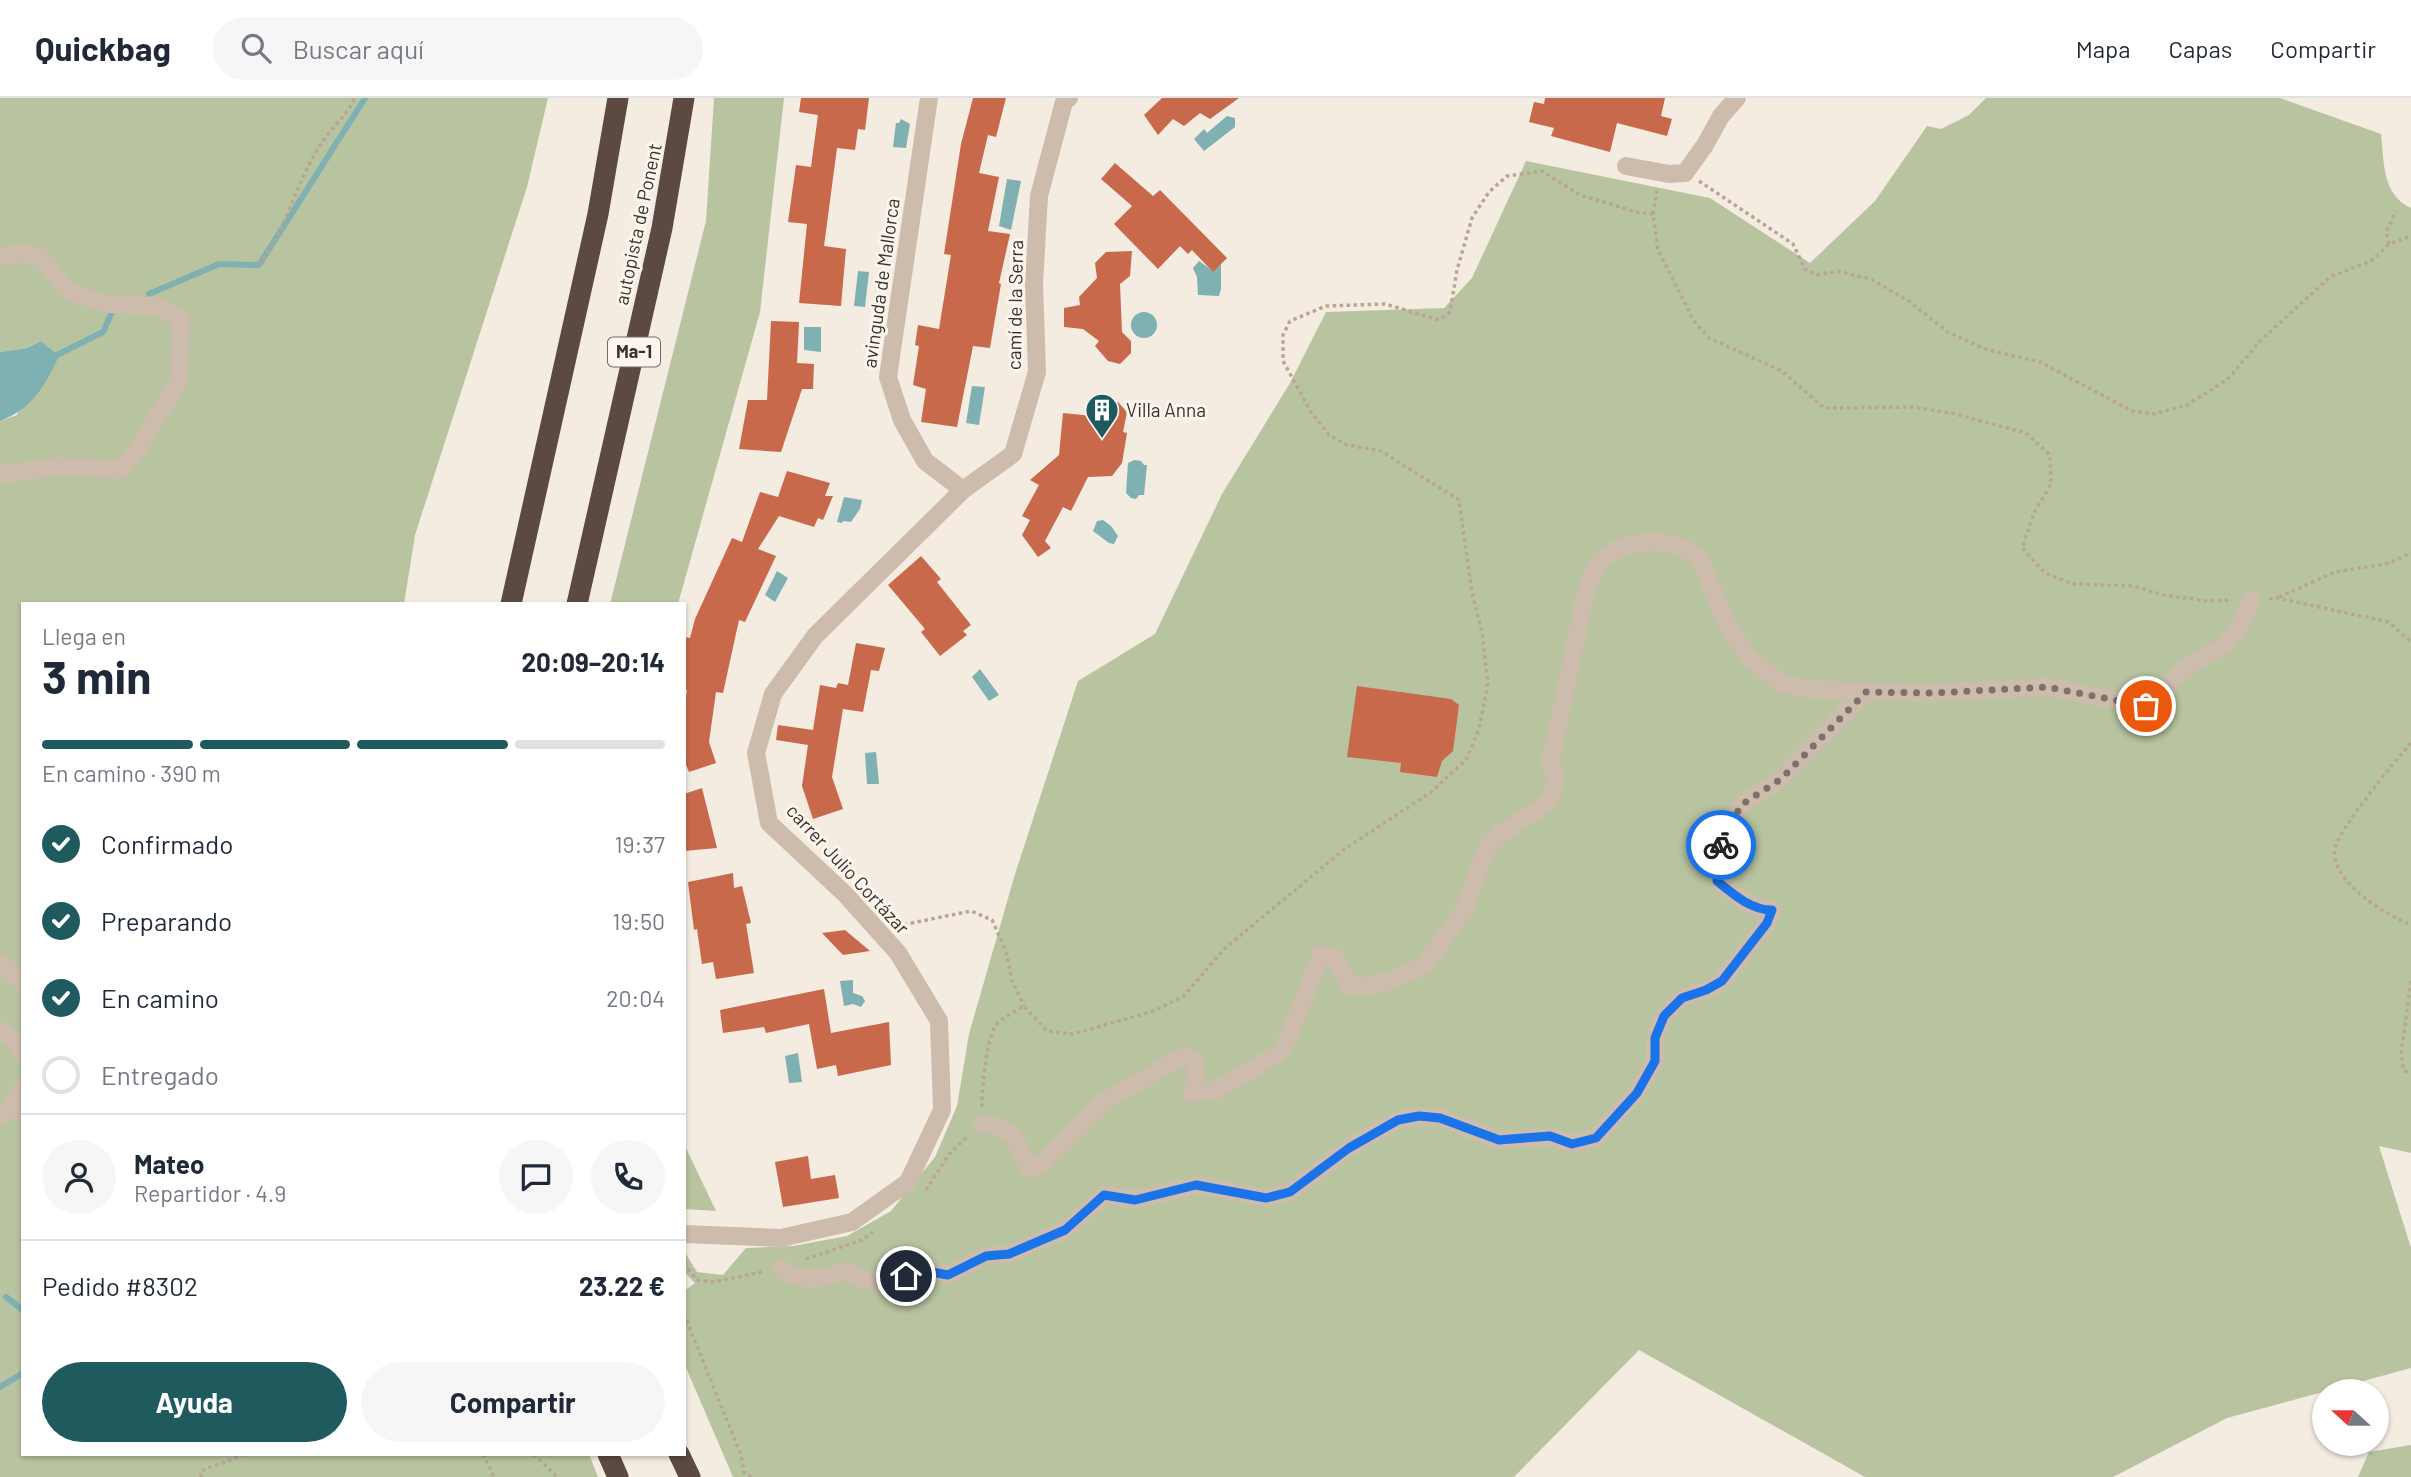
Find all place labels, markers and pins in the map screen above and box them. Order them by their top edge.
building icon: Villa Anna [1083,391,1121,440]
place label: Villa Anna [1126,398,1206,421]
pin [2116,676,2176,736]
pin [876,1246,936,1306]

